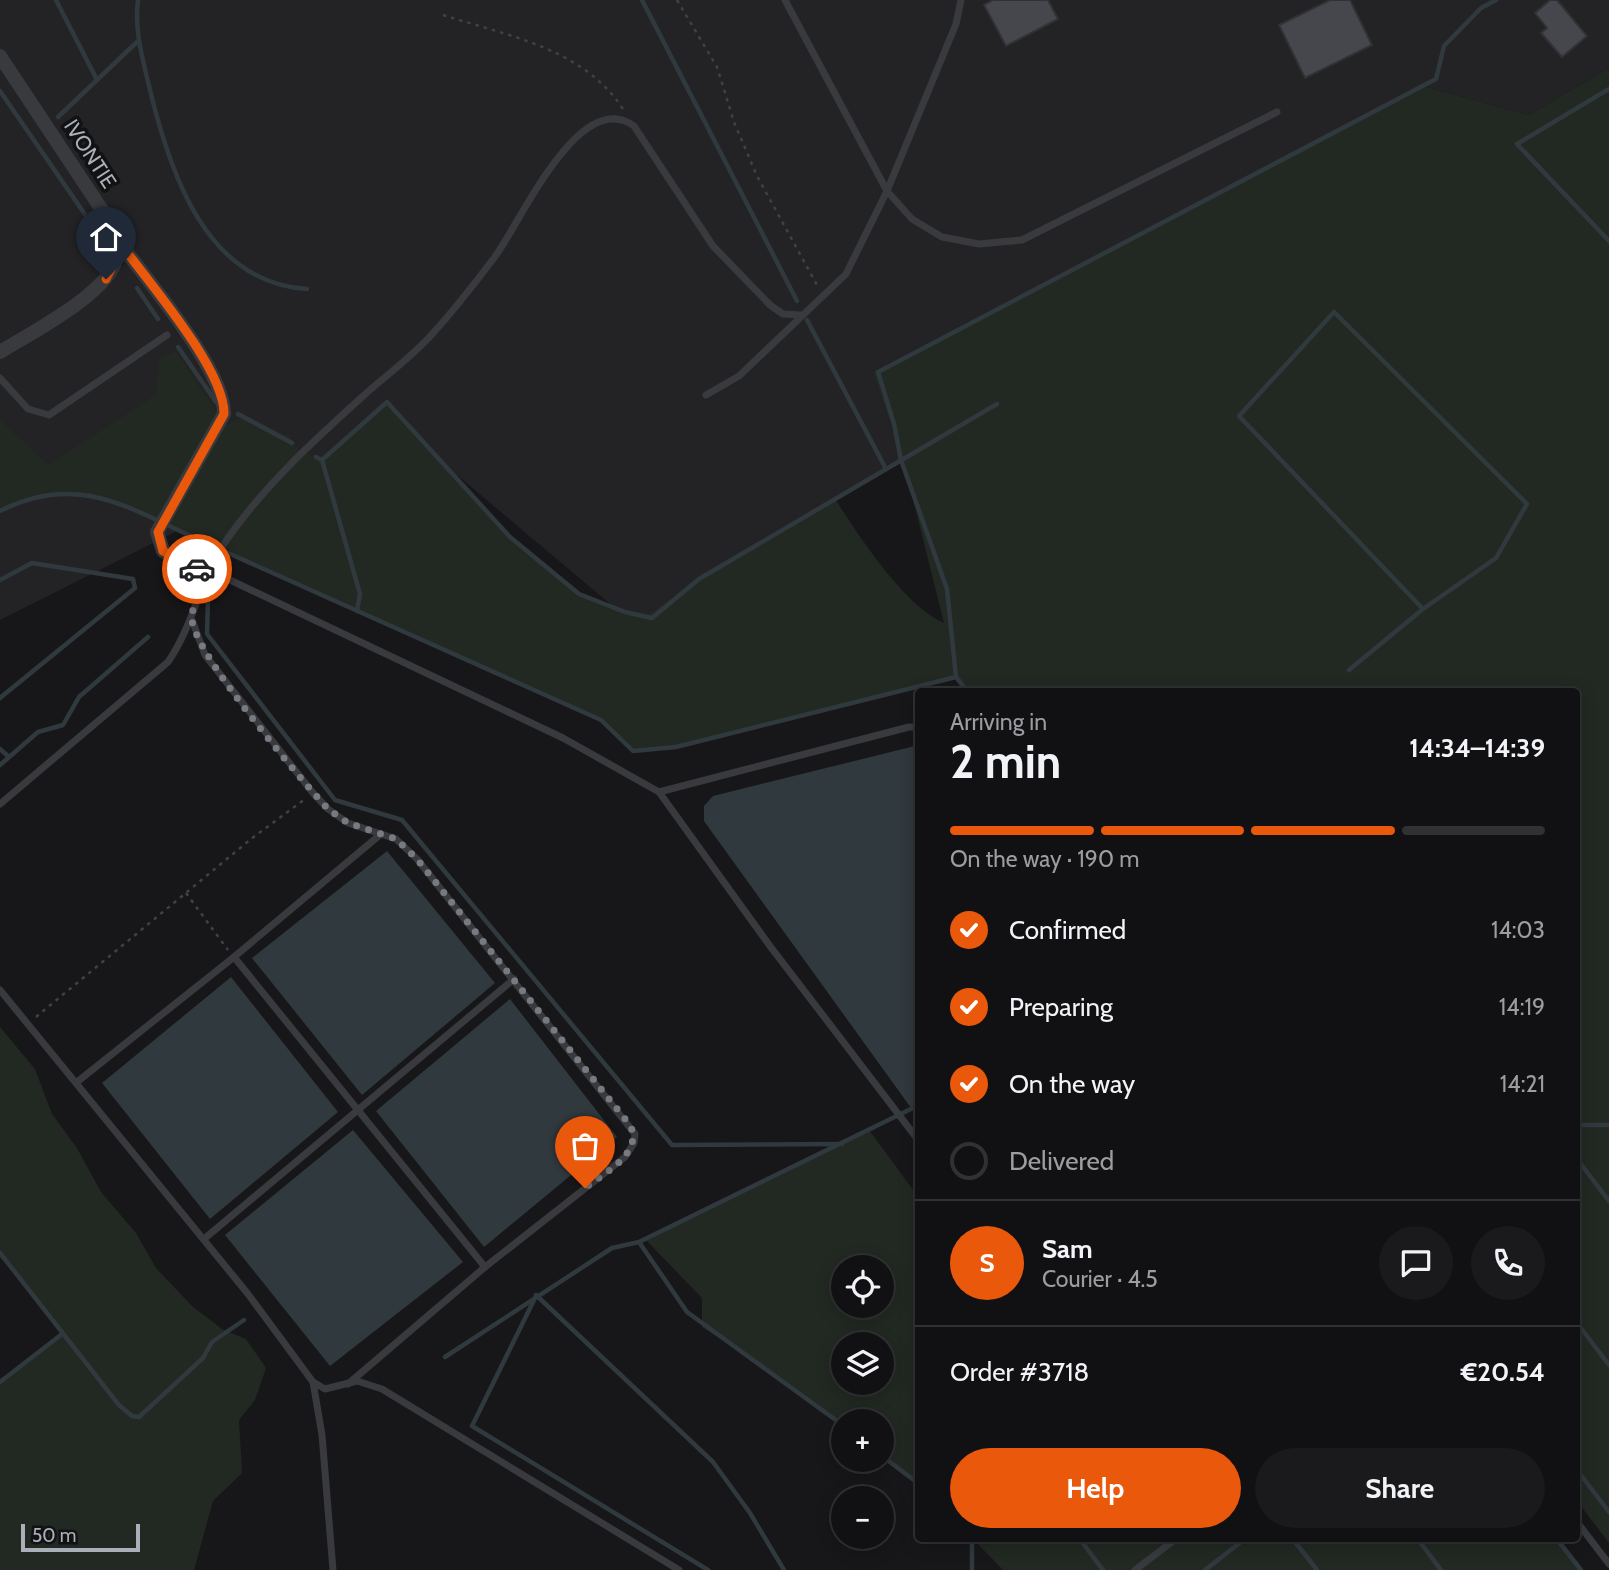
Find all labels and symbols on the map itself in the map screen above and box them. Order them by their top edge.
street label: IVONTIE [59,115,122,193]
pin [76,207,136,279]
courier [162,534,232,604]
pin [555,1116,615,1188]
scale bar [21,1521,140,1553]

